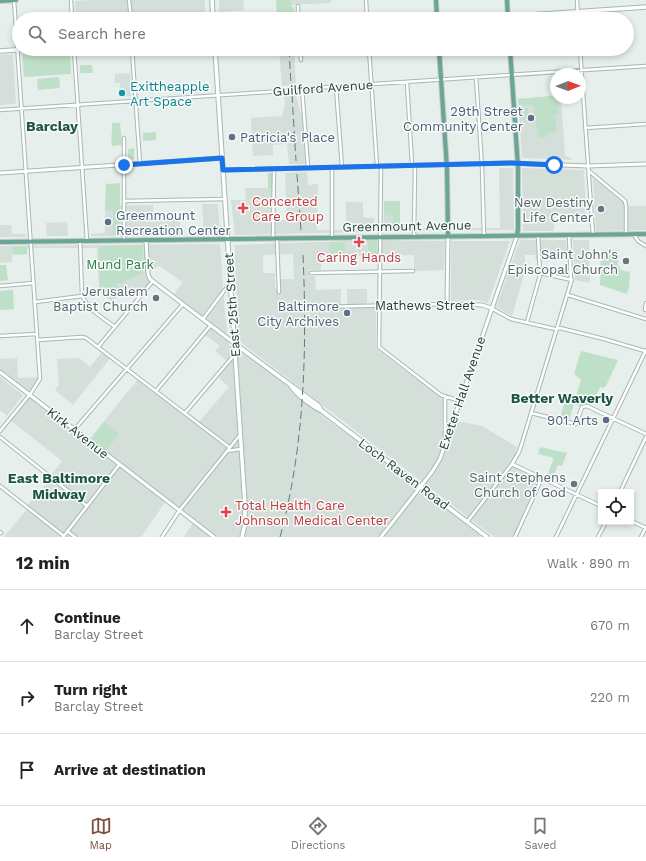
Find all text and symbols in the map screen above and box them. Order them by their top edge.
search box [12,12,634,56]
icon: search [26,23,48,45]
text: Search here [58,25,146,43]
north arrow [550,68,586,104]
street label: Guilford Avenue [272,77,374,99]
place label: Exittheapple Art Space [130,79,209,109]
marker: Exittheapple Art Space [117,88,127,98]
place label: 29th Street Community Center [403,104,524,134]
marker: 29th Street Community Center [526,113,536,123]
district label: Barclay [26,118,78,134]
place label: Patricia's Place [240,130,335,145]
marker: Patricia's Place [227,132,237,142]
route end [115,156,133,174]
route start [545,156,563,174]
place label: Concerted Care Group [252,194,324,224]
place label: New Destiny Life Center [514,195,593,225]
marker: Concerted Care Group [237,202,249,214]
marker: New Destiny Life Center [596,204,606,214]
place label: Greenmount Recreation Center [116,208,231,238]
marker: Greenmount Recreation Center [103,217,113,227]
street label: Greenmount Avenue [342,217,472,235]
marker: Caring Hands [353,236,365,248]
place label: Saint John's Episcopal Church [507,247,618,277]
place label: Caring Hands [317,250,401,265]
street label: East 25th Street [221,252,243,358]
marker: Saint John's Episcopal Church [621,256,631,266]
park label: Mund Park [86,257,154,272]
place label: Jerusalem Baptist Church [53,284,148,314]
marker: Jerusalem Baptist Church [151,293,161,303]
street label: Mathews Street [375,298,476,313]
place label: Baltimore City Archives [257,299,339,329]
marker: Baltimore City Archives [342,308,352,318]
street label: Exeter Hall Avenue [436,334,488,452]
district label: Better Waverly [511,390,613,406]
street label: Kirk Avenue [44,404,112,462]
place label: 901 Arts [547,413,598,428]
marker: 901 Arts [601,415,611,425]
street label: Loch Raven Road [356,435,452,513]
district label: East Baltimore Midway [8,470,110,502]
place label: Saint Stephens Church of God [469,470,566,500]
marker: Saint Stephens Church of God [569,479,579,489]
map controls [598,489,634,525]
button: locate [598,489,634,525]
place label: Total Health Care Johnson Medical Center [235,498,389,528]
marker: Total Health Care Johnson Medical Center [220,506,232,518]
text: 12 min [16,553,70,573]
text: Walk · 890 m [547,556,630,571]
text: Continue [54,609,121,627]
icon: ahead [16,615,38,637]
text: 670 m [590,618,630,633]
text: Barclay Street [54,627,143,642]
text: Turn right [54,681,127,699]
icon: right [16,687,38,709]
text: 220 m [590,690,630,705]
text: Barclay Street [54,699,143,714]
icon: arrive [16,759,38,781]
text: Arrive at destination [54,761,206,779]
tab: Map [90,815,112,852]
tab: Directions [291,815,345,852]
tab: Saved [524,815,556,852]

